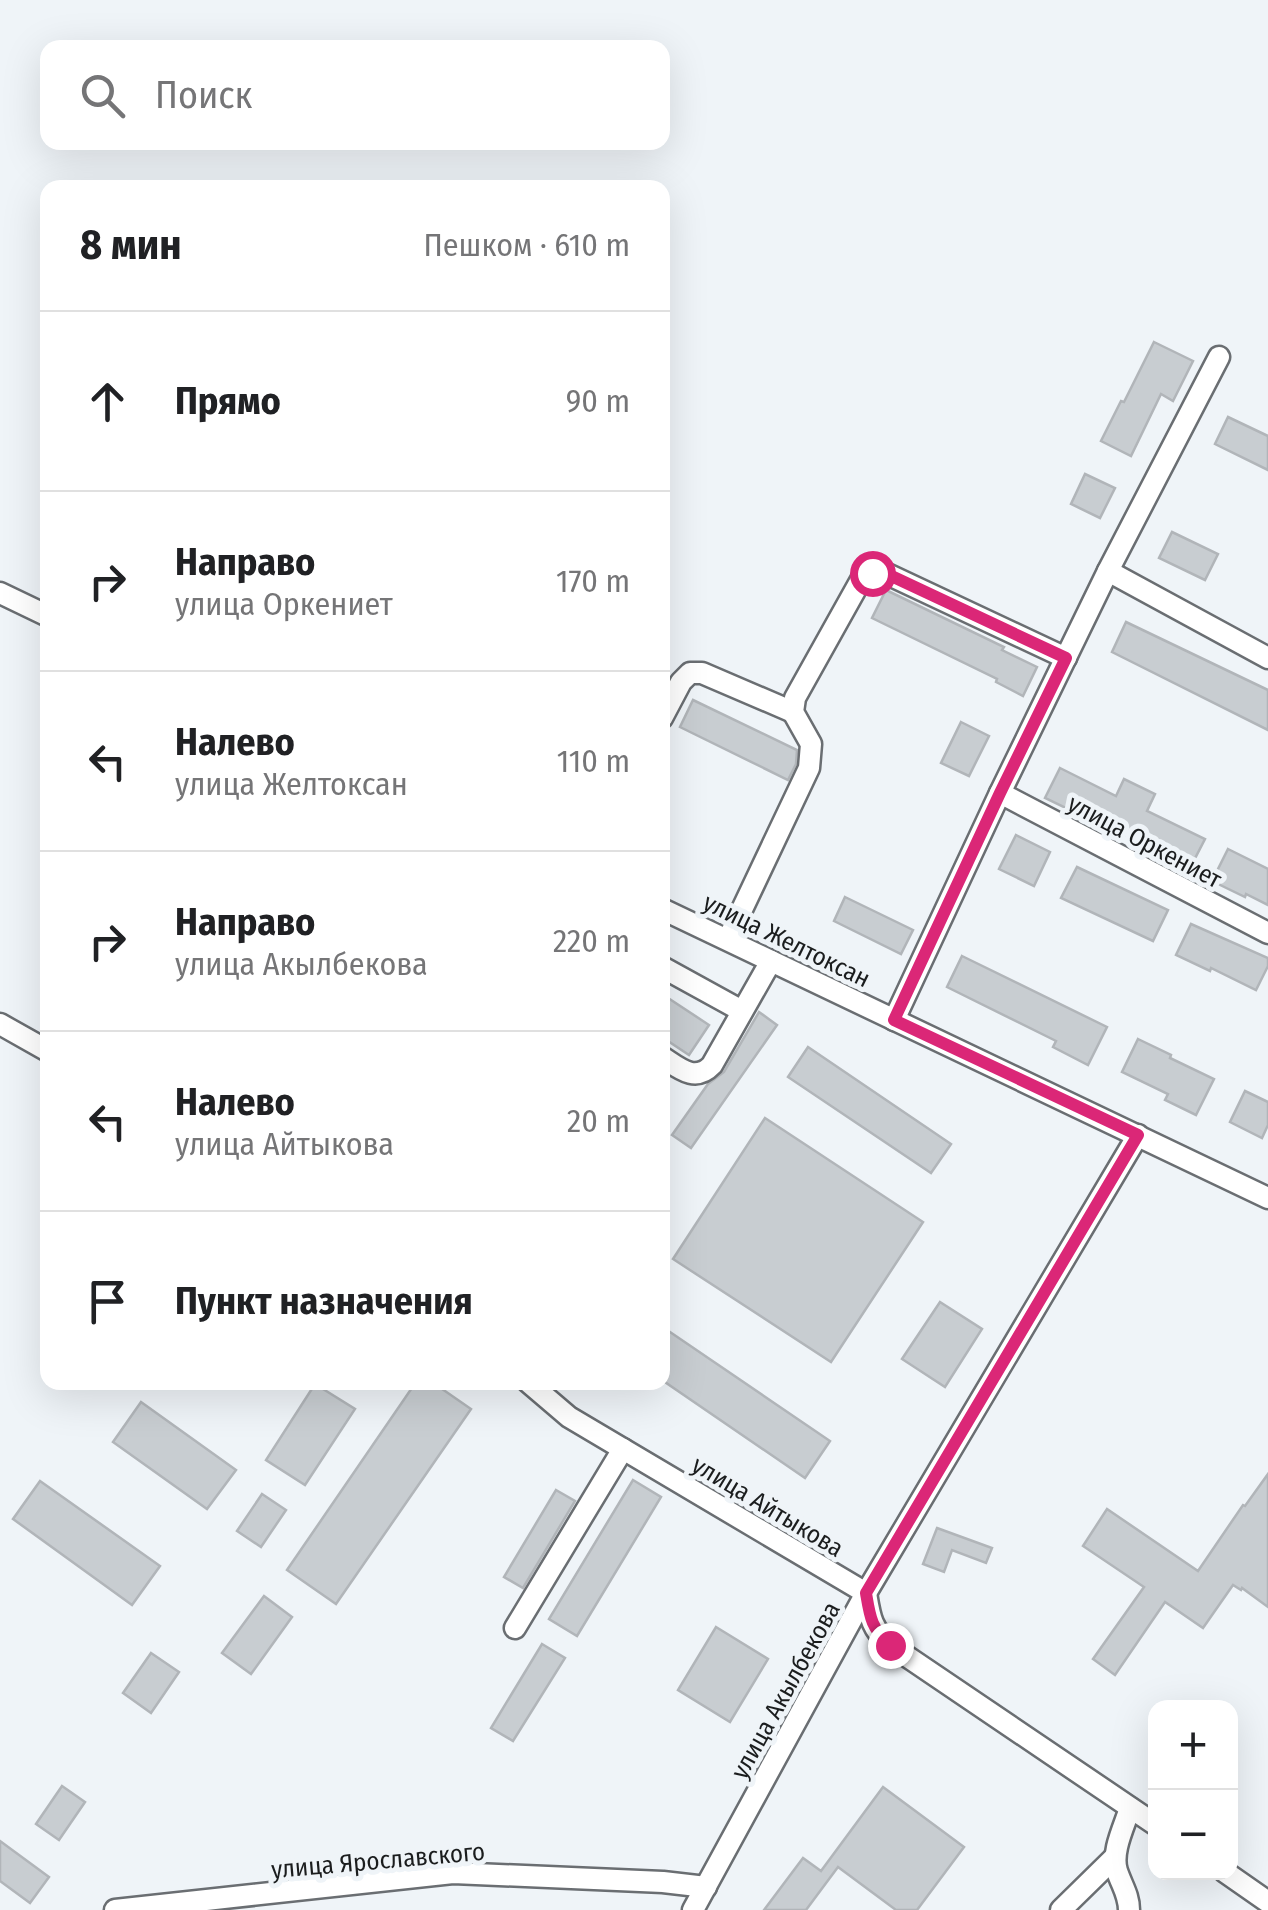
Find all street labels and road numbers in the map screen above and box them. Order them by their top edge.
street label: улица Оркениет [1062,789,1227,895]
street label: улица Желтоксан [698,888,875,994]
street label: улица Айтыкова [686,1450,849,1564]
street label: улица Акылбекова [725,1597,847,1784]
street label: улица Ярославского [270,1837,486,1885]

